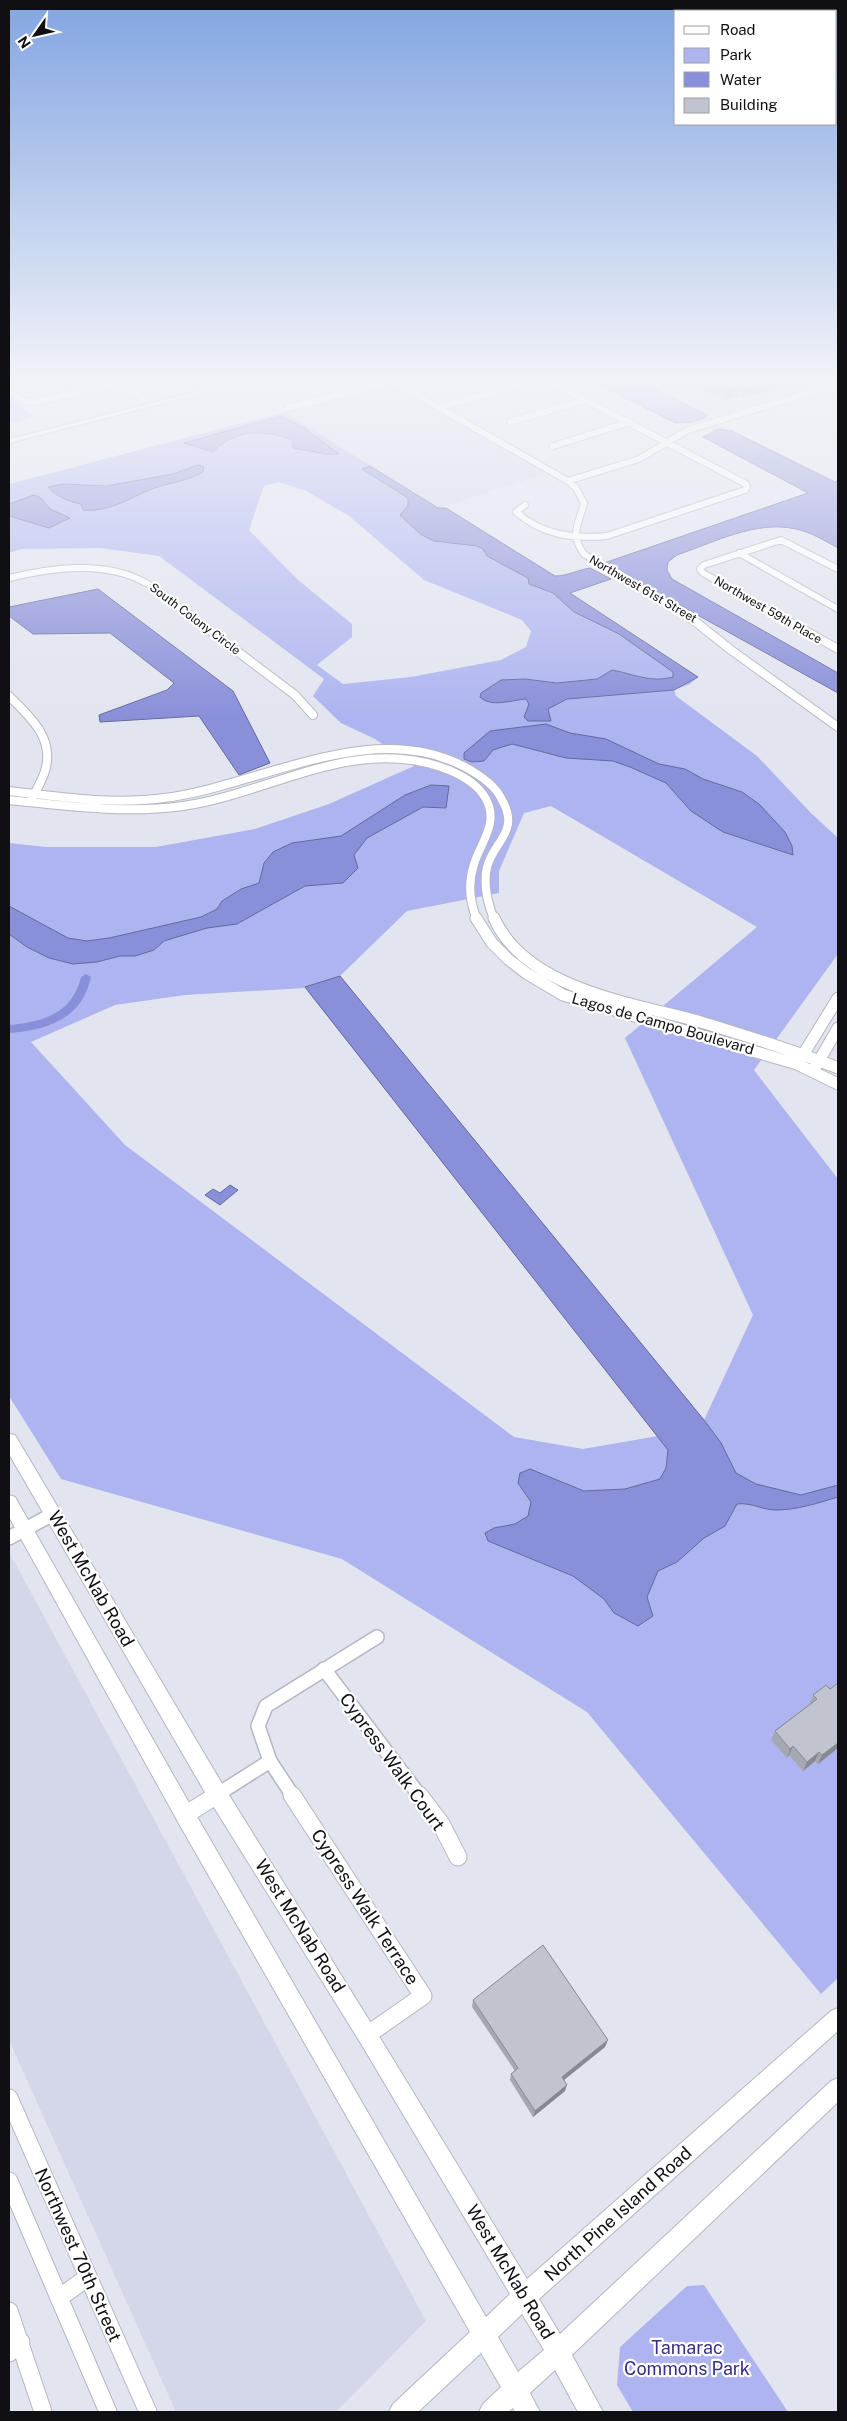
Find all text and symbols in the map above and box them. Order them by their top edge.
north arrow [10,10,60,60]
legend [674,10,837,125]
text: Road [720,21,756,38]
text: N [15,33,34,51]
text: Park [720,46,752,63]
text: Water [720,71,762,88]
text: Building [720,96,778,113]
street label: Northwest 61st Street [587,552,700,626]
street label: Northwest 59th Place [712,573,824,647]
street label: South Colony Circle [147,580,243,658]
street label: Lagos de Campo Boulevard [570,989,756,1058]
street label: West McNab Road [44,1507,139,1650]
street label: Cypress Walk Court [335,1689,449,1835]
street label: Cypress Walk Terrace [307,1825,424,1988]
street label: West McNab Road [251,1855,350,1996]
street label: North Pine Island Road [540,2142,696,2285]
street label: Northwest 70th Street [31,2165,126,2345]
street label: West McNab Road [462,2201,559,2343]
park label: Tamarac Commons Park [624,2337,750,2379]

